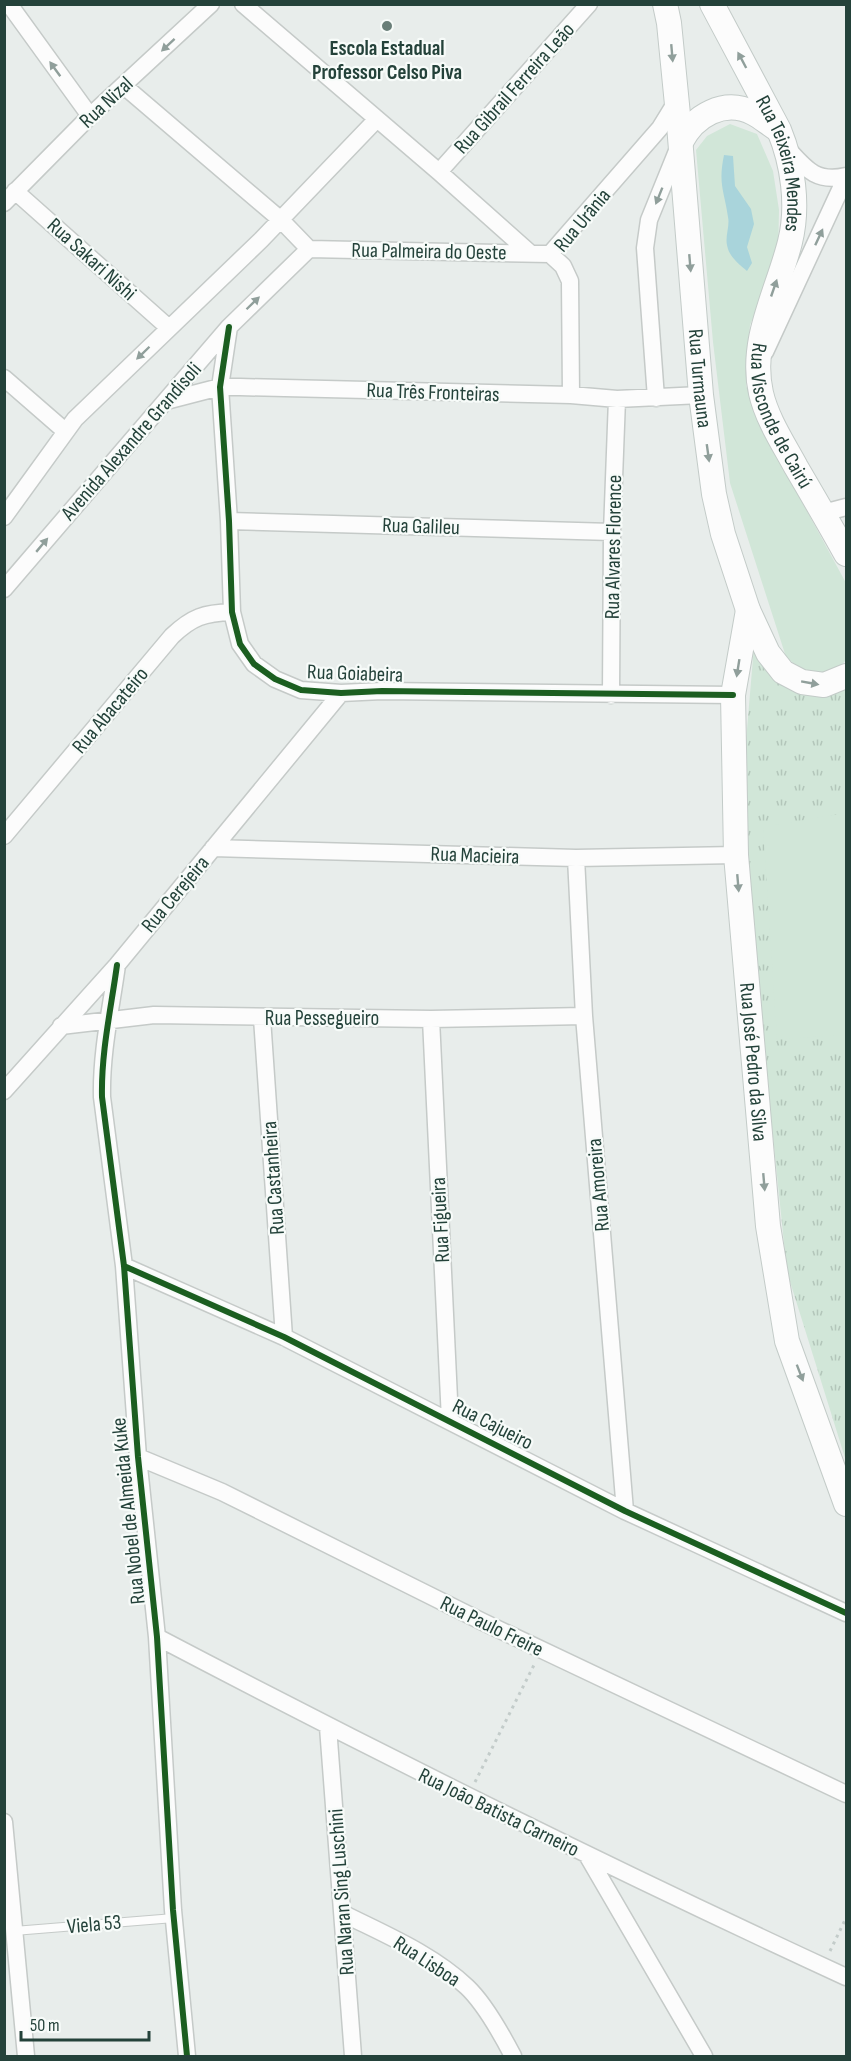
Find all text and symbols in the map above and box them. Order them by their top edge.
street label: Rua Gibrail Ferreira Leão [449,18,580,159]
marker: Escola Estadual Professor Celso Piva [380,19,394,33]
place label: Escola Estadual Professor Celso Piva [312,36,462,85]
one-way arrow [161,37,175,51]
one-way arrow [667,43,677,62]
one-way arrow [737,51,747,68]
one-way arrow [49,61,61,77]
street label: Rua Nizal [74,71,138,133]
street label: Rua Teixeira Mendes [750,91,806,233]
street label: Rua Urânia [549,184,616,257]
one-way arrow [653,187,663,205]
street label: Rua Sakari Nishi [42,213,141,306]
one-way arrow [814,228,823,245]
street label: Rua Palmeira do Oeste [351,238,507,265]
one-way arrow [685,254,695,273]
one-way arrow [770,279,780,297]
one-way arrow [246,296,261,310]
street label: Rua Turmauna [683,328,717,429]
street label: Rua Visconde de Cairú [745,342,818,493]
one-way arrow [137,345,151,359]
street label: Avenida Alexandre Grandisoli [55,357,207,526]
street label: Rua Três Fronteiras [366,378,500,407]
one-way arrow [704,444,713,463]
street label: Rua Alvares Florence [600,475,627,619]
street label: Rua Galileu [382,513,460,540]
one-way arrow [36,537,49,553]
one-way arrow [733,658,742,677]
street label: Rua Goiabeira [307,659,403,688]
street label: Rua Abacateiro [67,662,154,759]
one-way arrow [801,678,820,687]
street label: Rua Macieira [430,841,520,870]
street label: Rua Cerejeira [136,851,215,938]
one-way arrow [733,874,743,893]
street label: Rua José Pedro da Silva [734,982,773,1142]
street label: Rua Pessegueiro [265,1006,379,1031]
street label: Rua Castanheira [257,1120,290,1236]
street label: Rua Amoreira [582,1137,615,1233]
one-way arrow [759,1173,769,1192]
street label: Rua Figueira [426,1177,455,1263]
one-way arrow [795,1364,805,1382]
street label: Rua Cajueiro [448,1394,537,1455]
street label: Rua Nobel de Almeida Kuke [106,1416,151,1606]
street label: Rua Paulo Freire [436,1591,547,1662]
street label: Rua João Batista Carneiro [414,1763,583,1862]
street label: Rua Naran Sing Luschini [323,1808,360,1976]
street label: Viela 53 [66,1910,122,1939]
street label: Rua Lisboa [389,1931,465,1992]
scale bar [21,2004,148,2042]
text: 50 m [30,2015,60,2036]

